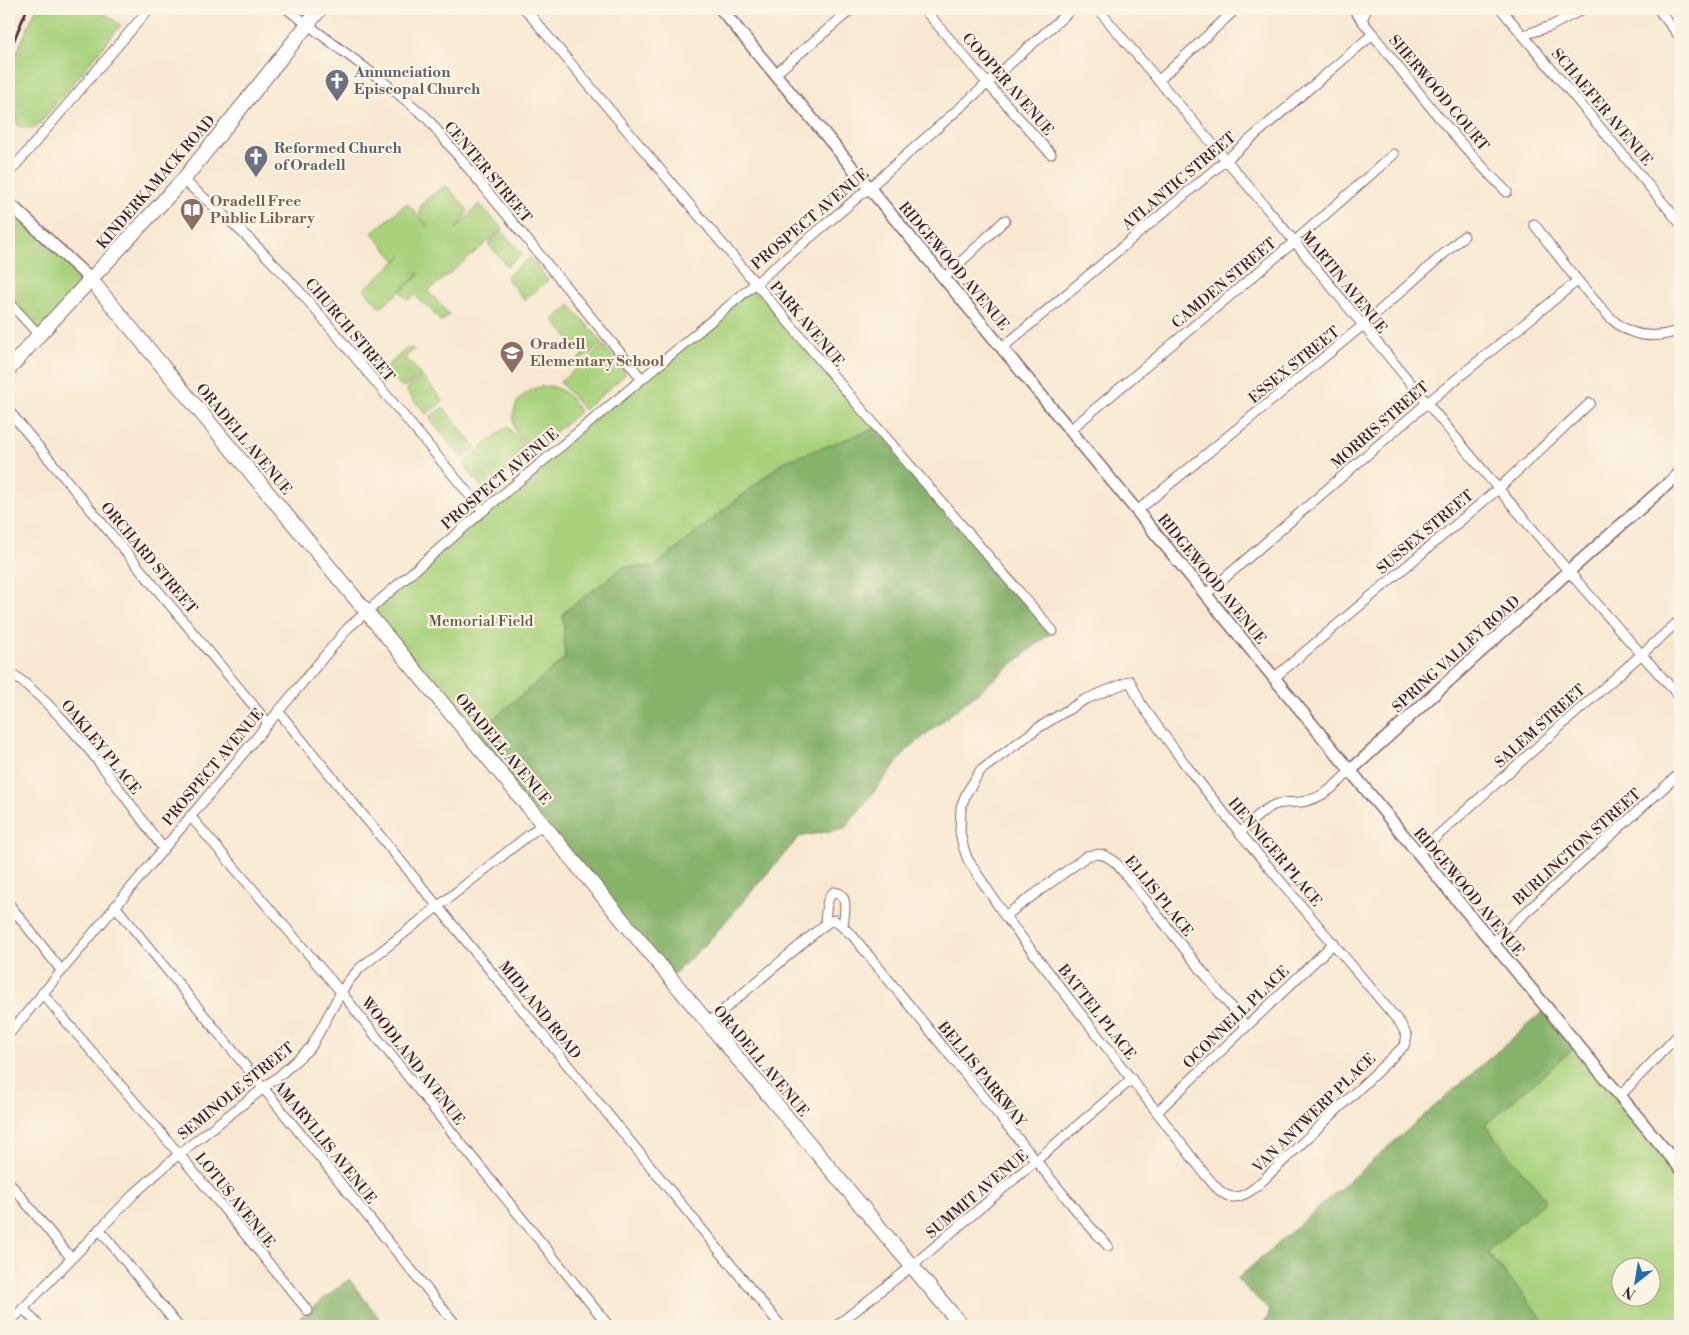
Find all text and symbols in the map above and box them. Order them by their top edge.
street label: COOPER AVENUE [958,29,1057,140]
street label: SHERWOOD COURT [1384,31,1493,156]
street label: SCHAEFER AVENUE [1547,45,1656,170]
place label: Annunciation Episcopal Church [353,63,481,99]
church icon: Annunciation Episcopal Church [324,68,350,102]
street label: KINDERKAMACK ROAD [93,111,220,253]
street label: CENTER STREET [440,118,536,227]
street label: ATLANTIC STREET [1118,128,1240,235]
place label: Reformed Church of Oradell [274,139,403,175]
church icon: Reformed Church of Oradell [243,144,269,178]
street label: PROSPECT AVENUE [748,165,873,274]
place label: Oradell Free Public Library [210,192,315,228]
library icon: Oradell Free Public Library [179,197,205,231]
street label: RIDGEWOOD AVENUE [894,198,1013,335]
street label: MARTIN AVENUE [1296,227,1391,338]
street label: CAMDEN STREET [1168,234,1281,333]
street label: CHURCH STREET [301,274,399,386]
street label: PARK AVENUE [765,278,848,371]
street label: ESSEX STREET [1245,323,1344,408]
place label: Oradell Elementary School [530,335,664,371]
school or university icon: Oradell Elementary School [499,340,525,374]
street label: MORRIS STREET [1327,377,1434,473]
street label: ORADELL AVENUE [192,380,296,499]
street label: PROSPECT AVENUE [438,425,563,534]
street label: SUSSEX STREET [1373,486,1478,579]
street label: ORCHARD STREET [96,498,201,618]
street label: RIDGEWOOD AVENUE [1153,510,1270,648]
street label: SPRING VALLEY ROAD [1388,592,1524,717]
park label: Memorial Field [429,612,534,631]
street label: SALEM STREET [1491,680,1590,772]
street label: ORADELL AVENUE [451,690,555,809]
street label: OAKLEY PLACE [57,696,145,798]
street label: PROSPECT AVENUE [159,705,268,830]
street label: BURLINGTON STREET [1509,785,1646,910]
street label: HENNIGER PLACE [1224,794,1326,911]
street label: RIDGEWOOD AVENUE [1409,824,1528,961]
street label: ELLIS PLACE [1120,852,1197,941]
street label: MIDLAND ROAD [494,958,585,1063]
street label: BATTEL PLACE [1053,960,1140,1064]
street label: OCONNELL PLACE [1179,962,1293,1073]
street label: WOODLAND AVENUE [356,993,468,1129]
street label: ORADELL AVENUE [709,1002,813,1121]
street label: BELLIS PARKWAY [933,1017,1031,1132]
street label: SEMINOLE STREET [174,1038,299,1144]
street label: VAN ANTWERP PLACE [1248,1049,1380,1178]
street label: AMARYLLIS AVENUE [268,1076,380,1208]
street label: SUMMIT AVENUE [922,1146,1032,1243]
street label: LOTUS AVENUE [190,1149,279,1252]
north arrow [1612,1258,1662,1308]
text: N [1620,1282,1639,1303]

